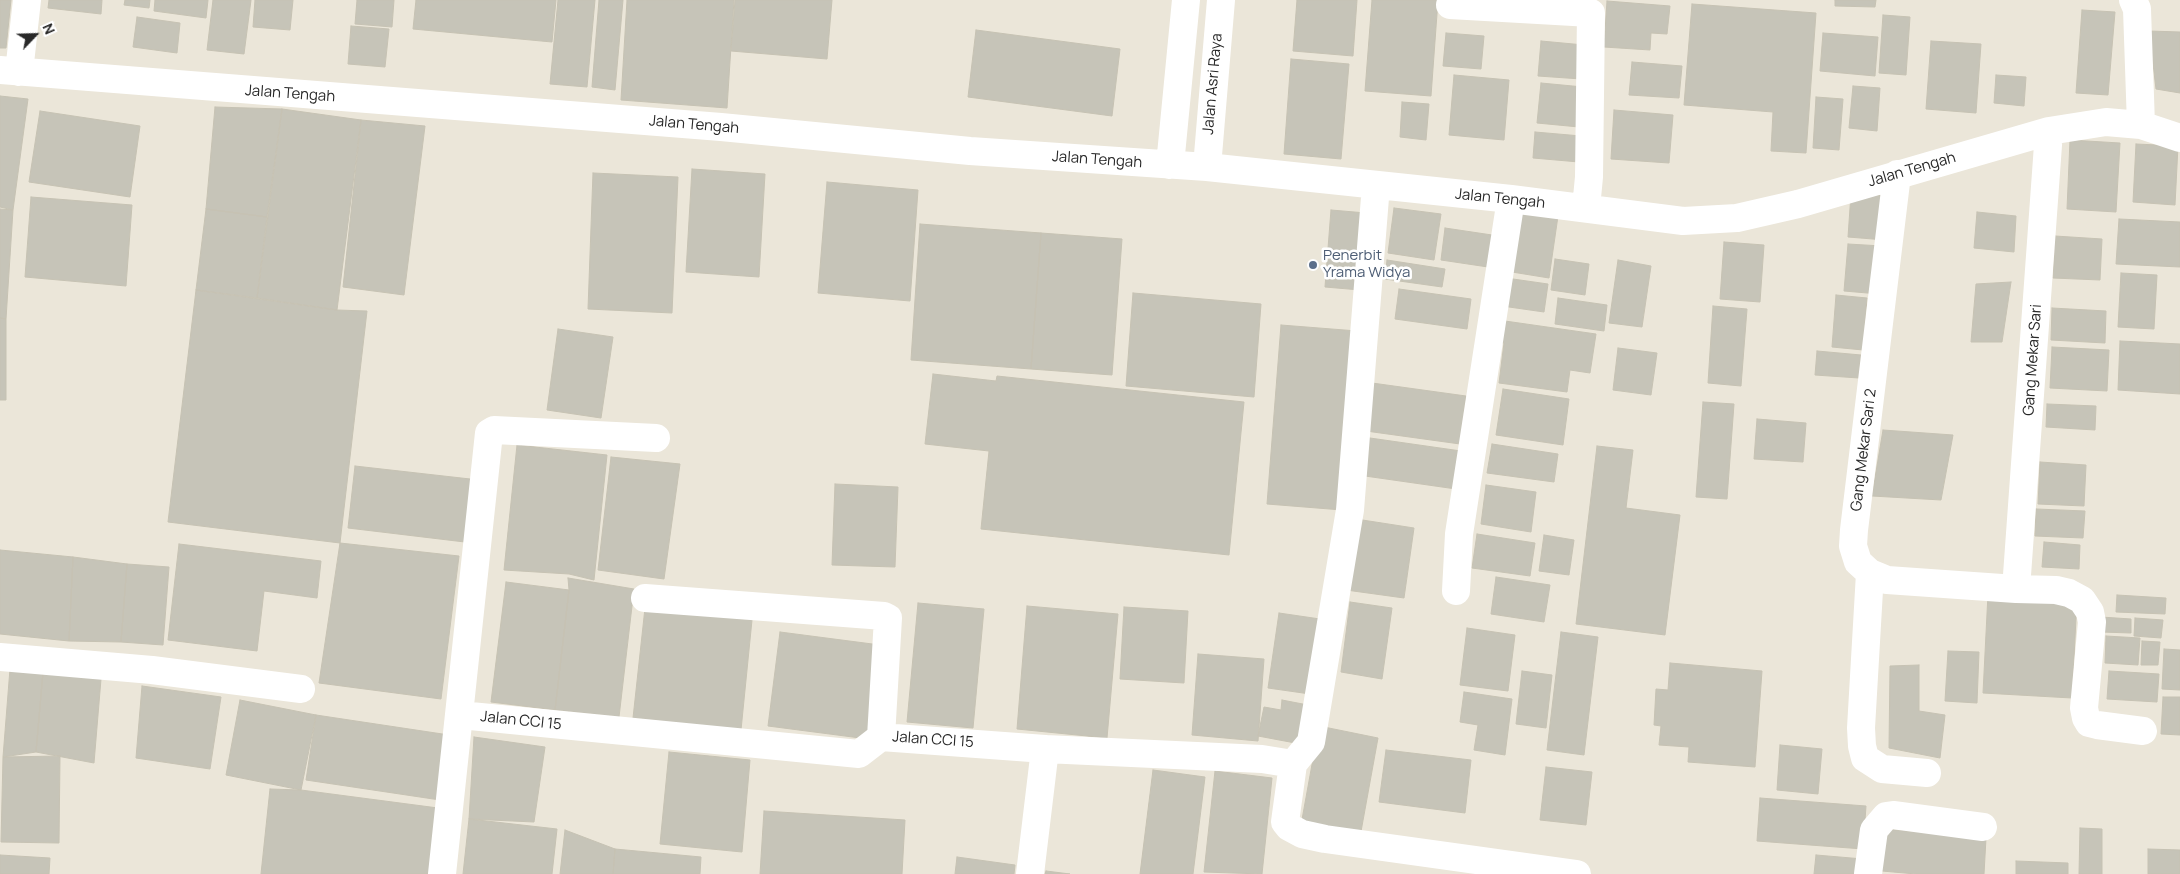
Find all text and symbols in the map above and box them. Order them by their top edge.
north arrow [10,10,60,60]
text: N [38,20,60,37]
street label: Jalan Asri Raya [1200,33,1226,135]
street label: Jalan Tengah [244,82,336,106]
street label: Jalan Tengah [648,112,740,138]
street label: Jalan Tengah [1051,148,1143,172]
street label: Jalan Tengah [1866,149,1958,191]
street label: Jalan Tengah [1454,185,1546,213]
place label: Penerbit Yrama Widya [1323,247,1410,282]
marker: Penerbit Yrama Widya [1307,259,1319,271]
street label: Gang Mekar Sari [2020,304,2046,416]
street label: Gang Mekar Sari 2 [1848,388,1880,512]
street label: Jalan CCI 15 [480,708,562,734]
street label: Jalan CCI 15 [892,728,974,752]

